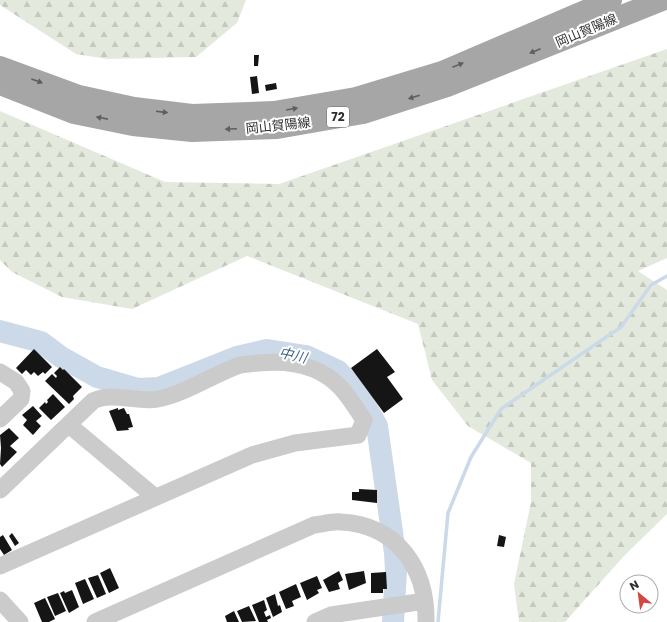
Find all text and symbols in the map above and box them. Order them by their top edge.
street label: 岡山賀陽線 [553,9,620,52]
one-way arrow [529,49,541,55]
one-way arrow [452,62,464,68]
one-way arrow [31,78,43,84]
one-way arrow [407,94,419,100]
one-way arrow [286,106,298,112]
road number: 72 [327,107,349,127]
one-way arrow [156,108,168,115]
street label: 岡山賀陽線 [245,113,311,138]
one-way arrow [96,115,108,121]
one-way arrow [225,126,237,133]
water label: 中川 [277,342,311,368]
north arrow [619,574,659,614]
text: N [627,576,642,594]

